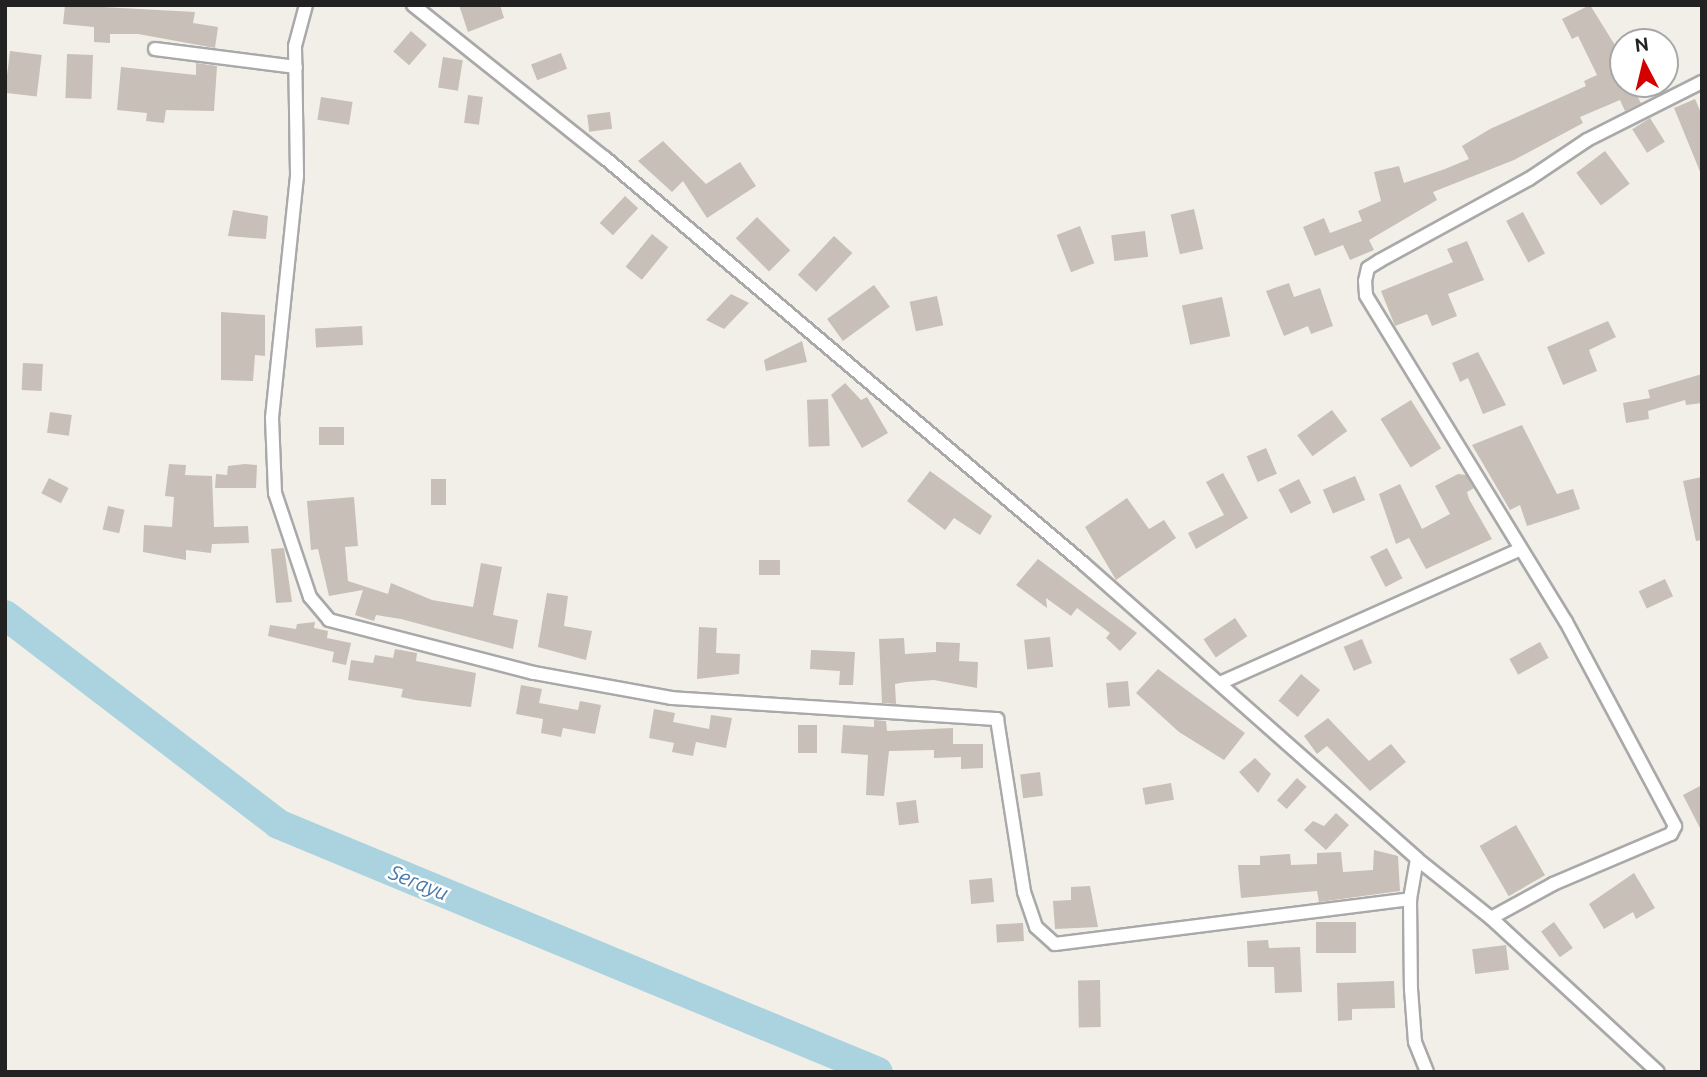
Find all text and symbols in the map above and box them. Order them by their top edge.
north arrow [1609,28,1679,98]
text: N [1633,32,1650,56]
water label: Serayu [386,859,452,905]

